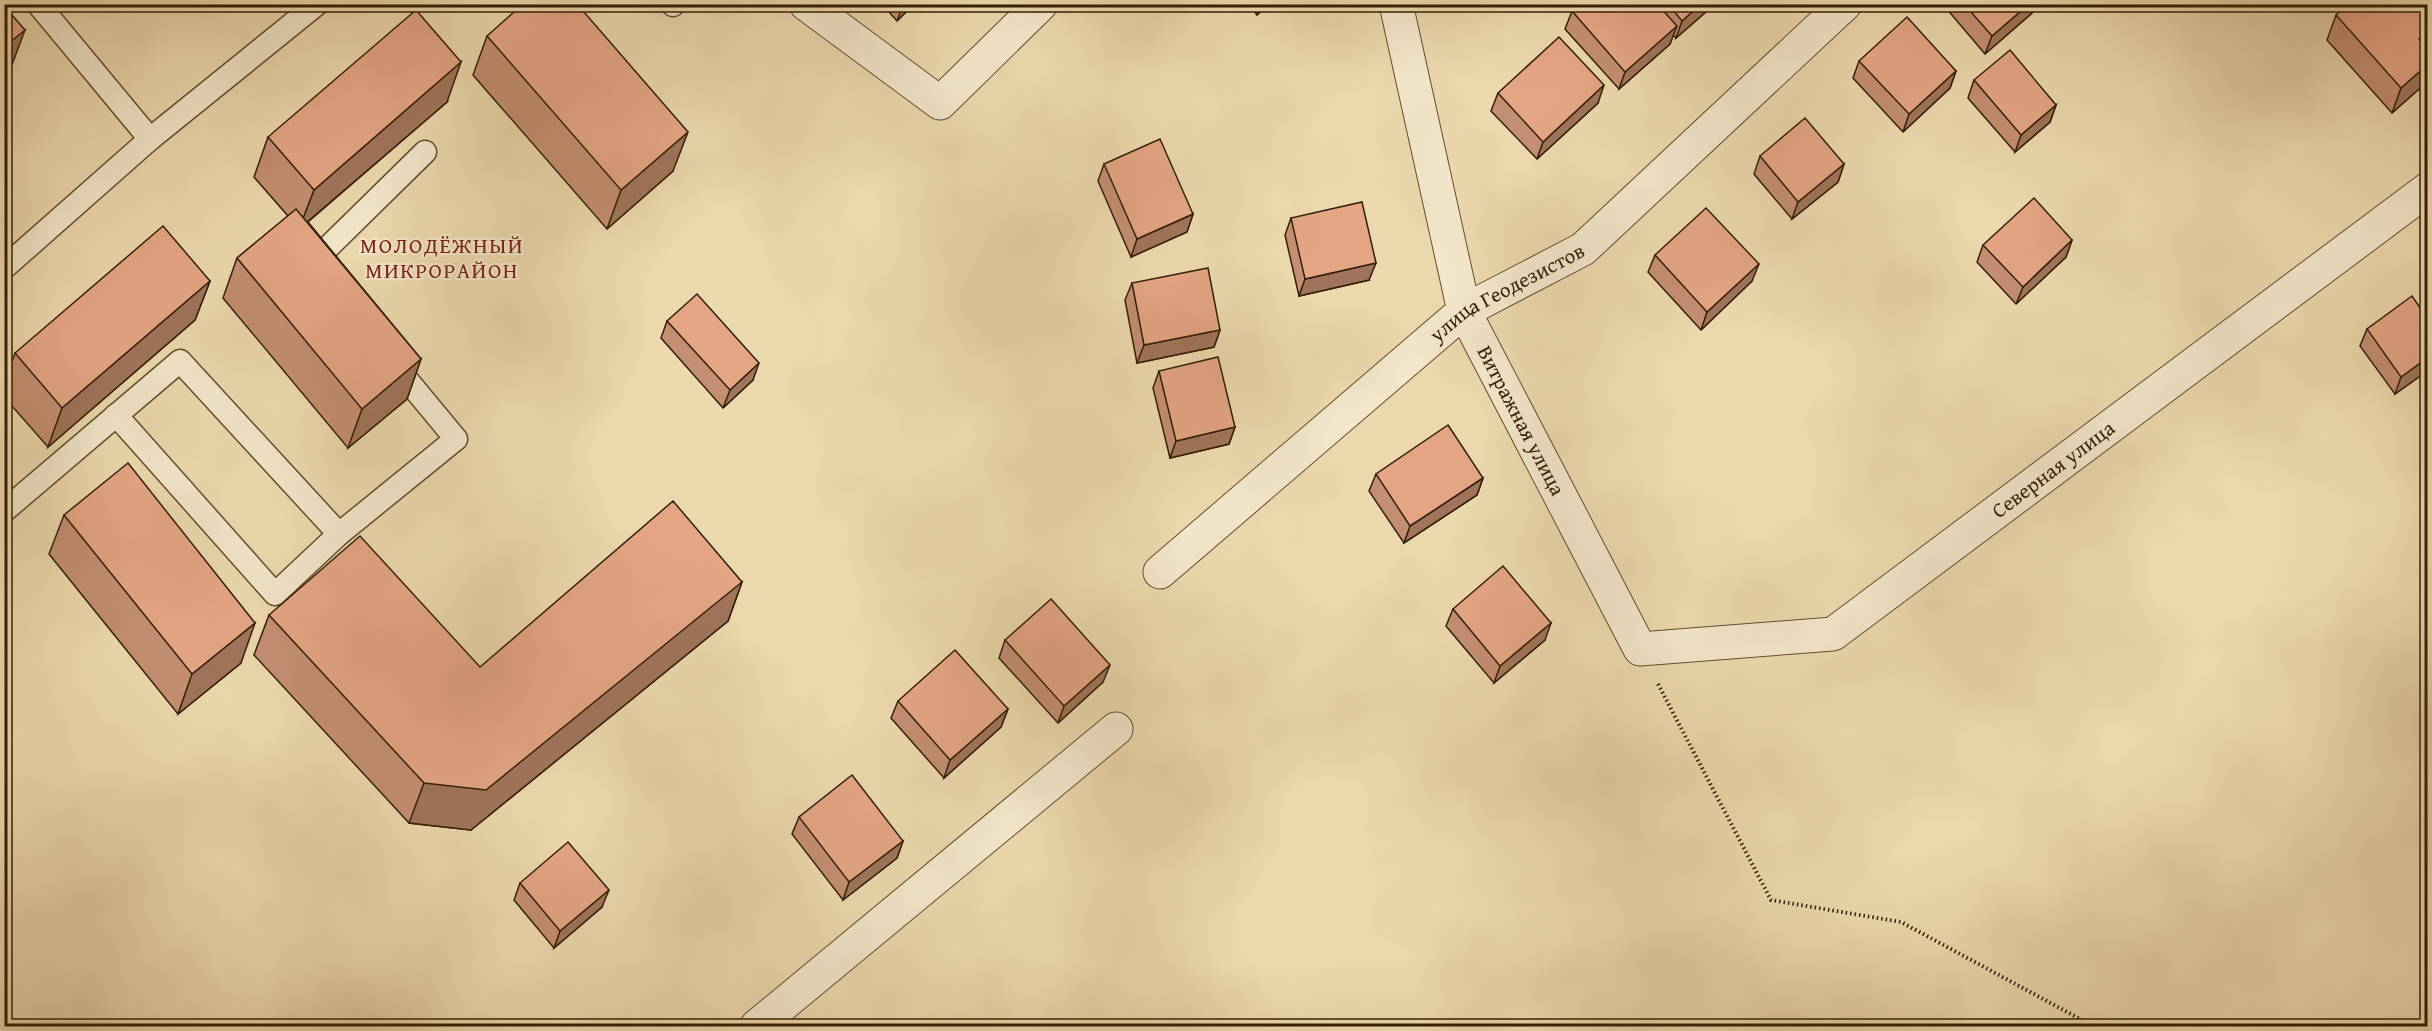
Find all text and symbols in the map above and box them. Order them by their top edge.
district label: МОЛОДЁЖНЫЙ МИКРОРАЙОН [360,229,524,286]
street label: улица Геодезистов [1421,235,1590,350]
street label: Витражная улица [1470,340,1573,501]
street label: Северная улица [1985,413,2121,525]

